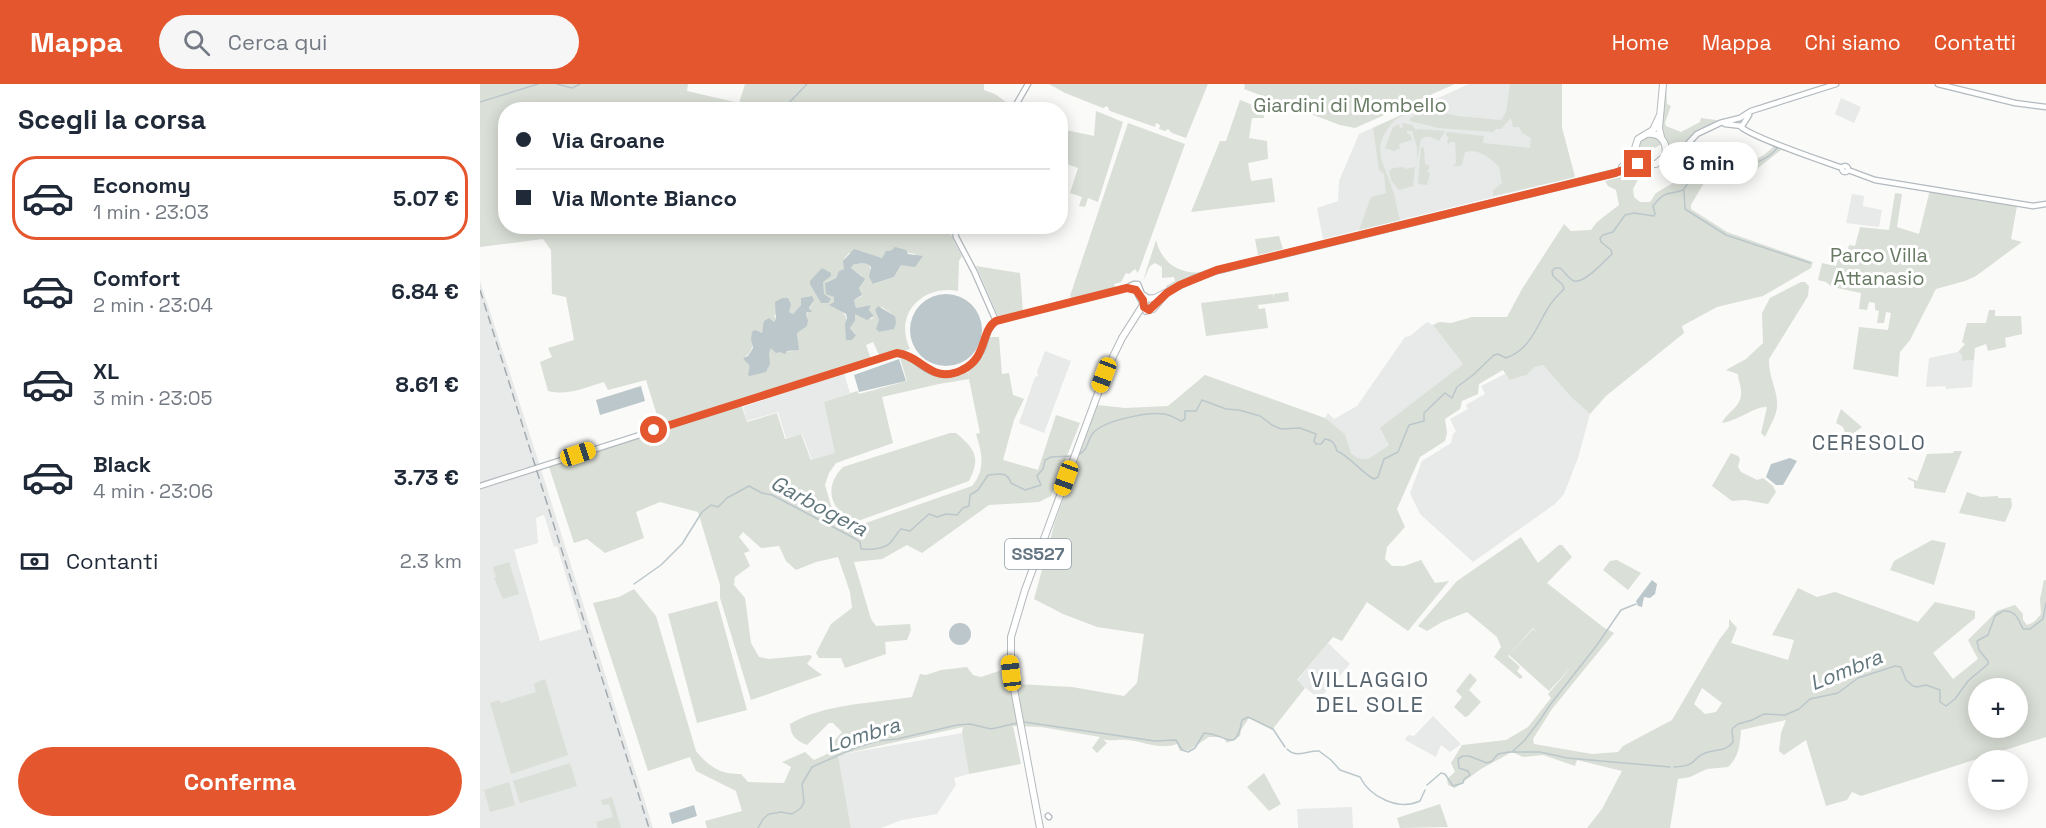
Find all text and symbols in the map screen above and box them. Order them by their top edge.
search box [159,15,579,69]
text: Mappa [30,24,123,60]
icon: search [180,26,213,59]
text: Cerca qui [228,28,327,56]
text: Home [1612,29,1669,56]
text: Mappa [1702,29,1771,56]
text: Chi siamo [1804,29,1901,56]
text: Contatti [1934,29,2016,56]
park label: Giardini di Mombello [1253,92,1447,118]
text: Scegli la corsa [18,102,206,137]
text: Via Groane [552,126,665,154]
callout: 6 min [1659,143,1758,185]
route end [1624,150,1651,177]
text: 6 min [1682,150,1735,176]
icon: car [21,171,75,225]
text: Economy [93,171,191,199]
text: 5.07 € [393,184,459,212]
text: Via Monte Bianco [552,184,737,212]
text: 1 min · 23:03 [93,199,209,225]
park label: Parco Villa Attanasio [1830,242,1928,291]
icon: car [21,264,75,318]
text: Comfort [93,264,181,292]
text: 6.84 € [391,277,459,305]
text: 2 min · 23:04 [93,292,213,318]
car [1089,355,1119,395]
icon: car [21,357,75,411]
text: XL [93,357,119,385]
text: 8.61 € [396,370,459,398]
text: 3 min · 23:05 [93,385,213,411]
route start [640,416,667,443]
district label: CERESOLO [1812,429,1926,456]
car [558,440,598,468]
icon: car [21,450,75,504]
text: Black [93,450,151,478]
car [1051,458,1081,498]
text: 3.73 € [394,463,459,491]
water label: Garbogera [766,469,873,543]
text: 4 min · 23:06 [93,478,213,504]
road number: SS527 [1005,539,1071,569]
icon: cash [18,545,51,578]
text: Contanti [66,547,158,575]
text: 2.3 km [400,548,462,574]
water label: Lombra [1806,643,1887,696]
car [1000,654,1022,692]
district label: VILLAGGIO DEL SOLE [1310,665,1430,718]
map controls [1968,678,2028,810]
button: + [1968,678,2028,738]
water label: Lombra [823,710,904,758]
button: Conferma [18,747,462,816]
button: − [1968,750,2028,810]

